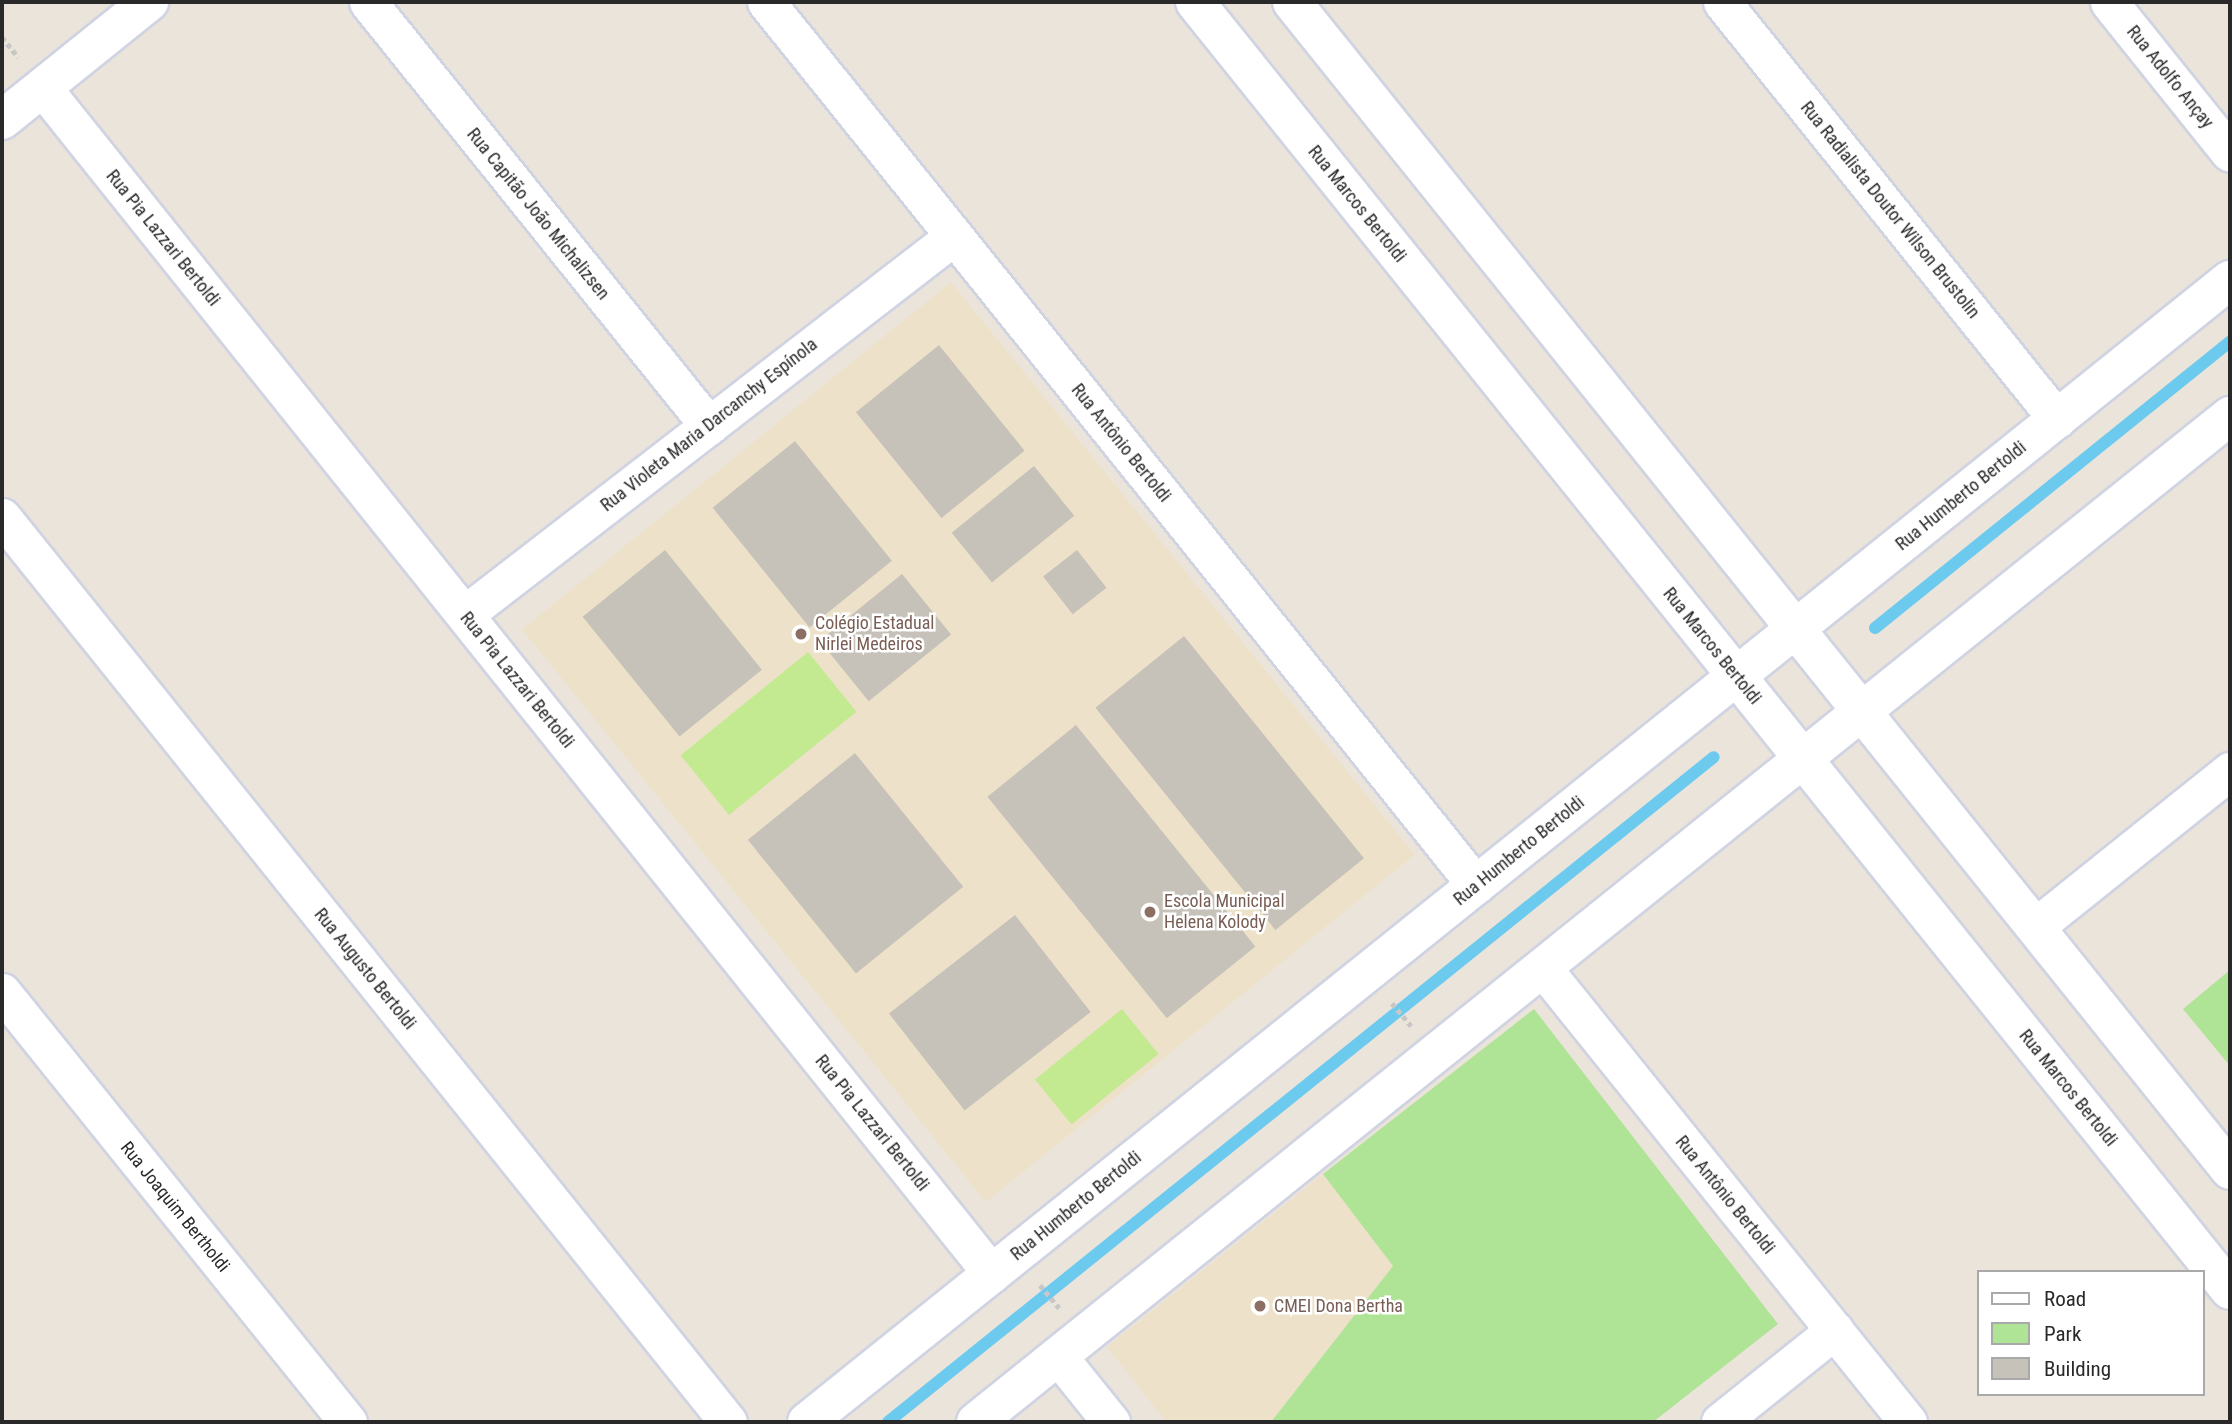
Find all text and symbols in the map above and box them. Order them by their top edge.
street label: Rua Adolfo Ançay [2122,21,2218,133]
street label: Rua Radialista Doutor Wilson Brustolin [1796,97,1984,323]
street label: Rua Capitão João Michalizsen [462,124,614,304]
street label: Rua Marcos Bertoldi [1303,141,1411,267]
street label: Rua Pia Lazzari Bertoldi [101,166,225,310]
street label: Rua Violeta Maria Darcanchy Espínola [596,334,822,516]
street label: Rua Antônio Bertoldi [1067,380,1175,506]
street label: Rua Humberto Bertoldi [1891,437,2031,555]
street label: Rua Marcos Bertoldi [1658,583,1766,709]
street label: Rua Pia Lazzari Bertoldi [455,608,579,752]
place label: Colégio Estadual Nirlei Medeiros [815,613,934,656]
marker: Colégio Estadual Nirlei Medeiros [793,626,809,642]
street label: Rua Humberto Bertoldi [1449,792,1589,910]
place label: Escola Municipal Helena Kolody [1164,891,1285,934]
street label: Rua Augusto Bertoldi [310,904,420,1034]
marker: Escola Municipal Helena Kolody [1142,904,1158,920]
street label: Rua Marcos Bertoldi [2014,1025,2122,1151]
street label: Rua Pia Lazzari Bertoldi [810,1051,934,1195]
street label: Rua Antônio Bertoldi [1671,1132,1779,1258]
street label: Rua Joaquim Bertholdi [116,1138,234,1276]
street label: Rua Humberto Bertoldi [1006,1147,1146,1265]
legend [1976,1270,2204,1396]
text: Road [2044,1287,2086,1311]
place label: CMEI Dona Bertha [1274,1295,1403,1317]
marker: CMEI Dona Bertha [1252,1298,1268,1314]
text: Park [2044,1322,2081,1346]
text: Building [2044,1357,2111,1381]

